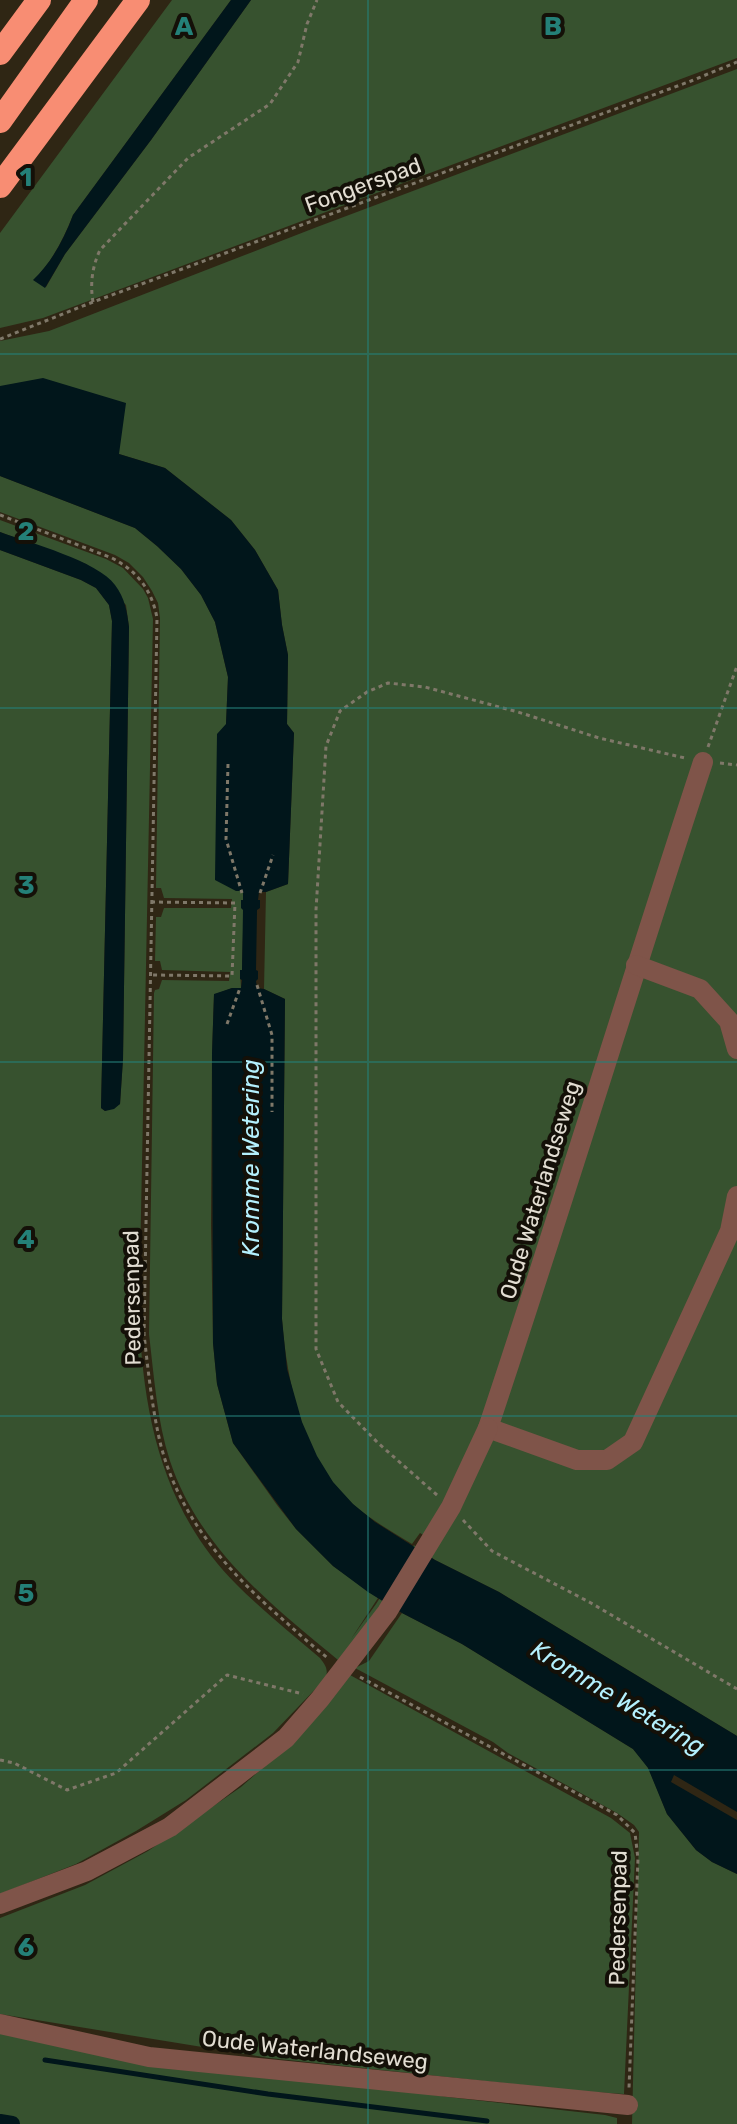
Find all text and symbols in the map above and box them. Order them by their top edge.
text: A [175,11,194,42]
text: B [544,11,562,42]
street label: Fongerspad [301,151,425,219]
text: 1 [20,162,32,193]
text: 2 [18,516,34,547]
text: 3 [17,870,35,901]
water label: Kromme Wetering [237,1059,265,1257]
street label: Oude Waterlandseweg [494,1078,586,1302]
text: 4 [17,1224,35,1255]
street label: Pedersenpad [117,1230,147,1366]
text: 5 [18,1578,34,1609]
water label: Kromme Wetering [526,1635,710,1761]
street label: Pedersenpad [603,1850,633,1986]
text: 6 [18,1932,35,1963]
street label: Oude Waterlandseweg [201,2025,429,2075]

